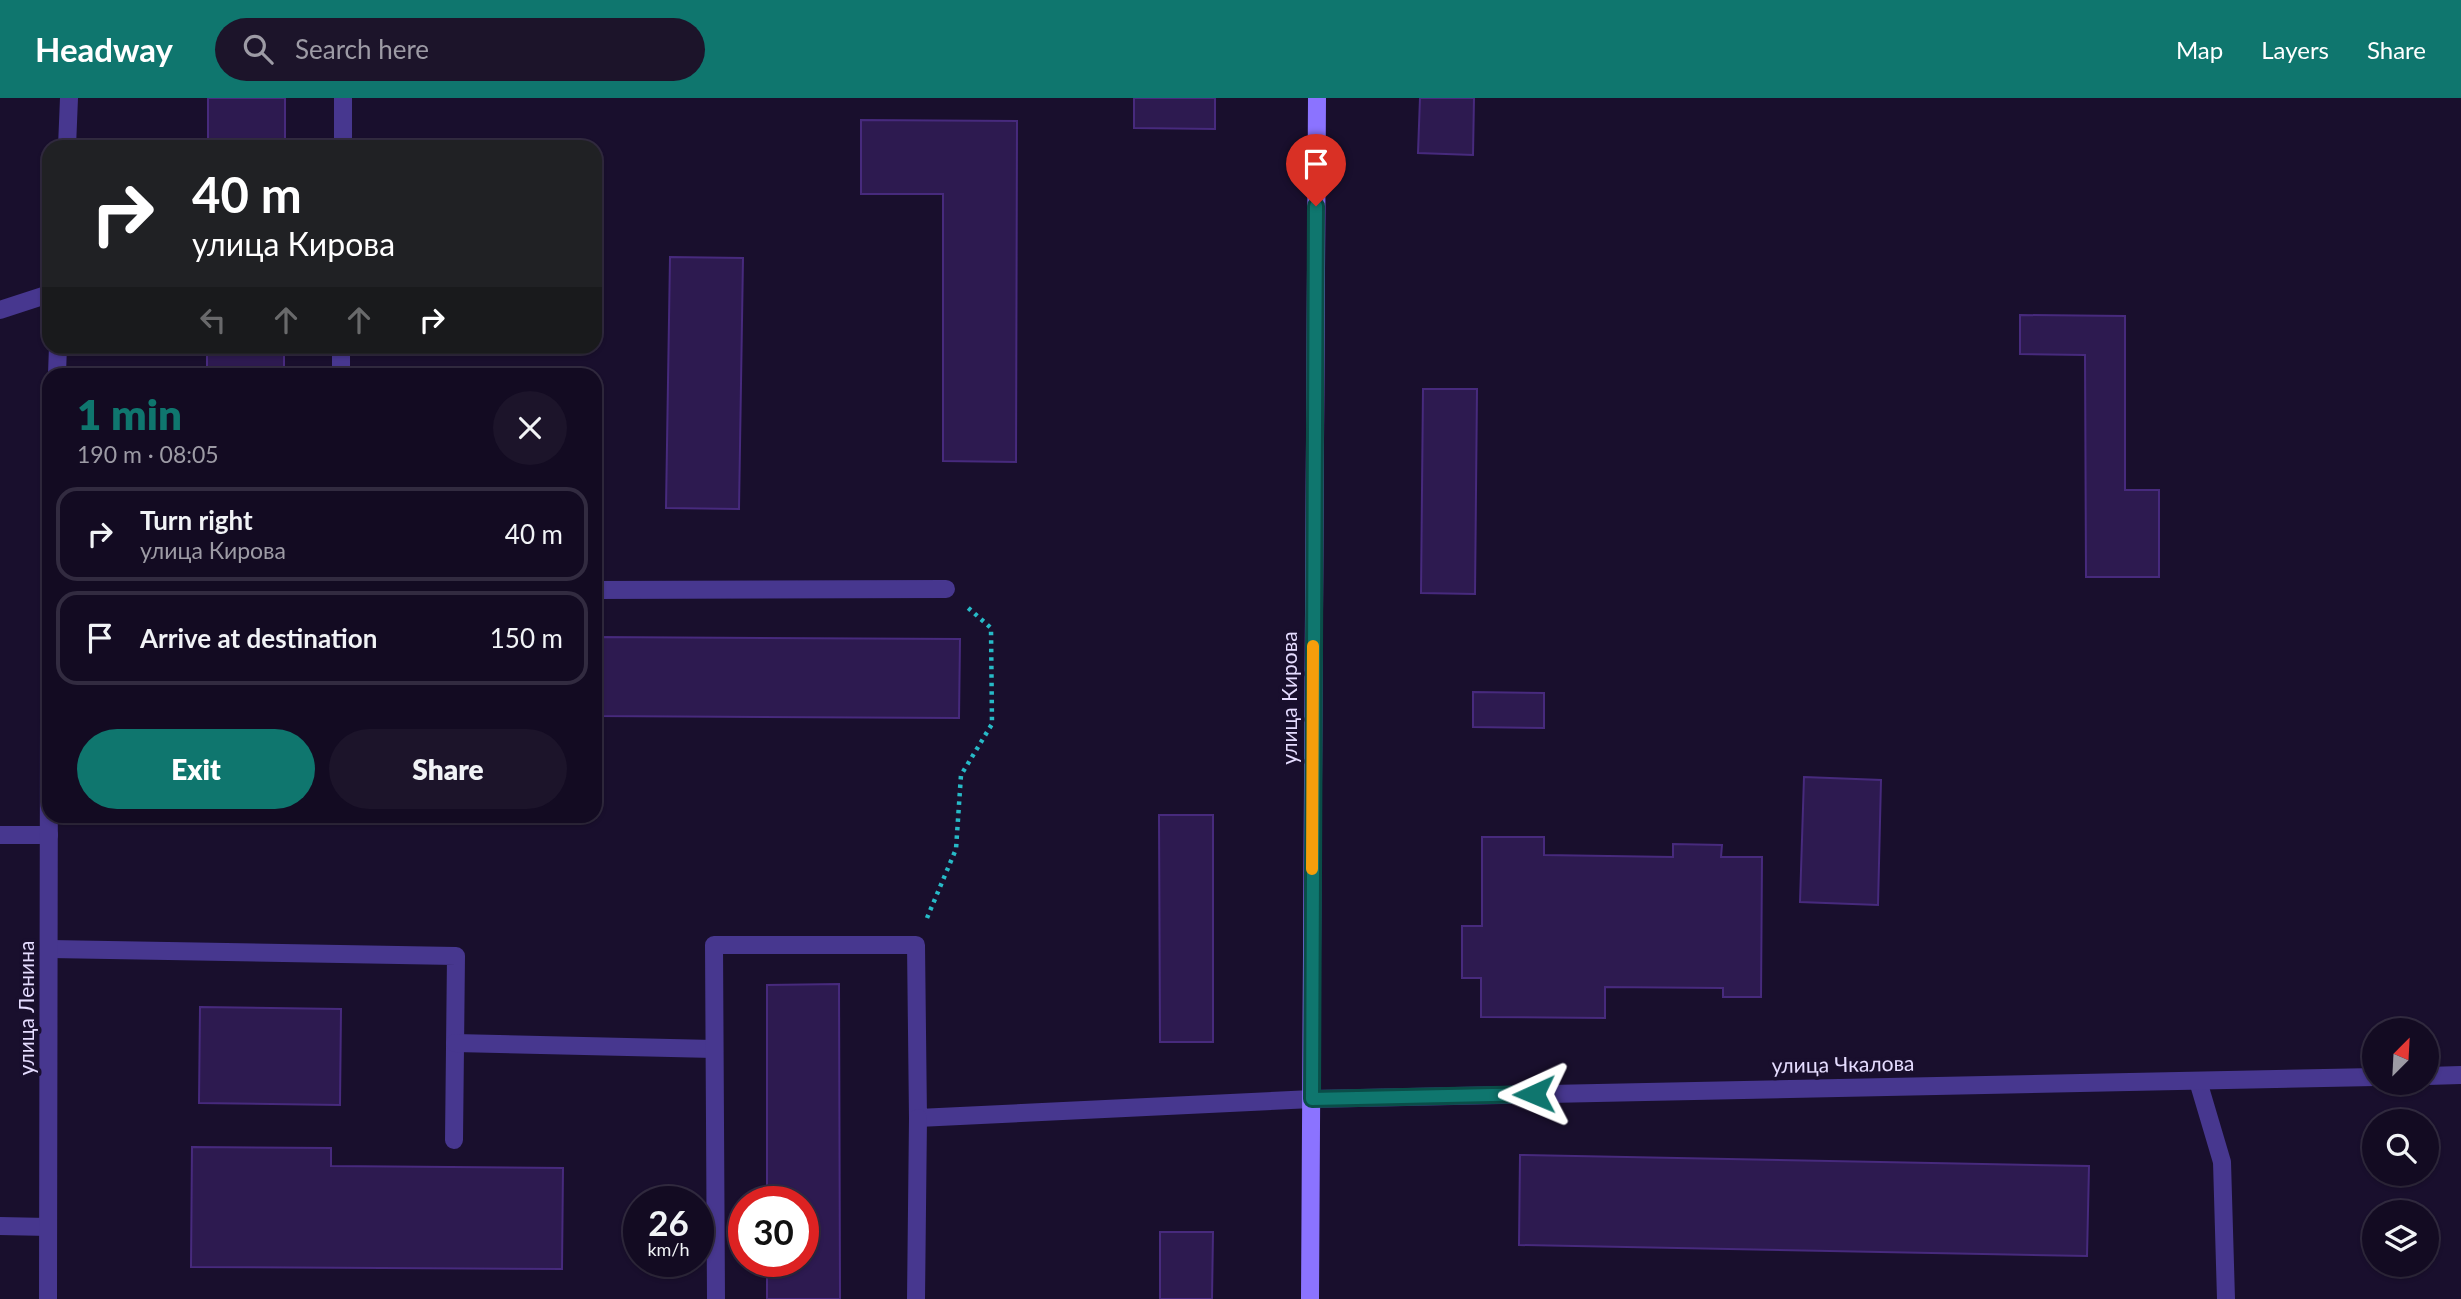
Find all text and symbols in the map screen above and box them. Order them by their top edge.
search box [215,18,705,81]
text: Headway [35,29,173,69]
icon: search [239,30,277,68]
text: Search here [295,33,429,65]
text: Map [2176,35,2223,64]
text: Layers [2261,35,2329,64]
text: Share [2367,35,2426,64]
pin [1286,134,1346,206]
icon: arrive [1297,145,1335,183]
text: 40 m [192,165,302,223]
icon: right [77,168,168,259]
text: улица Кирова [192,224,395,263]
icon: left [194,301,232,339]
icon: ahead [267,301,305,339]
icon: ahead [340,301,378,339]
icon: right [413,301,451,339]
text: 1 min [77,389,182,439]
button: close [493,391,567,465]
text: 190 m · 08:05 [77,440,219,468]
text: Turn right [140,504,253,536]
icon: right [81,515,119,553]
text: 40 m [505,518,563,550]
text: улица Кирова [140,536,286,564]
icon: arrive [81,619,119,657]
text: Arrive at destination [140,622,377,654]
text: 150 m [490,622,563,654]
street label: улица Кирова [1276,631,1301,765]
button: Exit [77,729,315,809]
button: Share [329,729,567,809]
street label: улица Ленина [13,941,38,1075]
north arrow [2362,1018,2440,1096]
map controls [2362,1018,2439,1277]
street label: улица Чкалова [1771,1050,1915,1077]
position arrow [1497,1057,1571,1131]
button: search [2362,1109,2439,1186]
speed limit sign: 30 [728,1186,819,1277]
button: layers [2362,1200,2439,1277]
text: 26 [648,1201,689,1243]
text: km/h [647,1238,690,1260]

